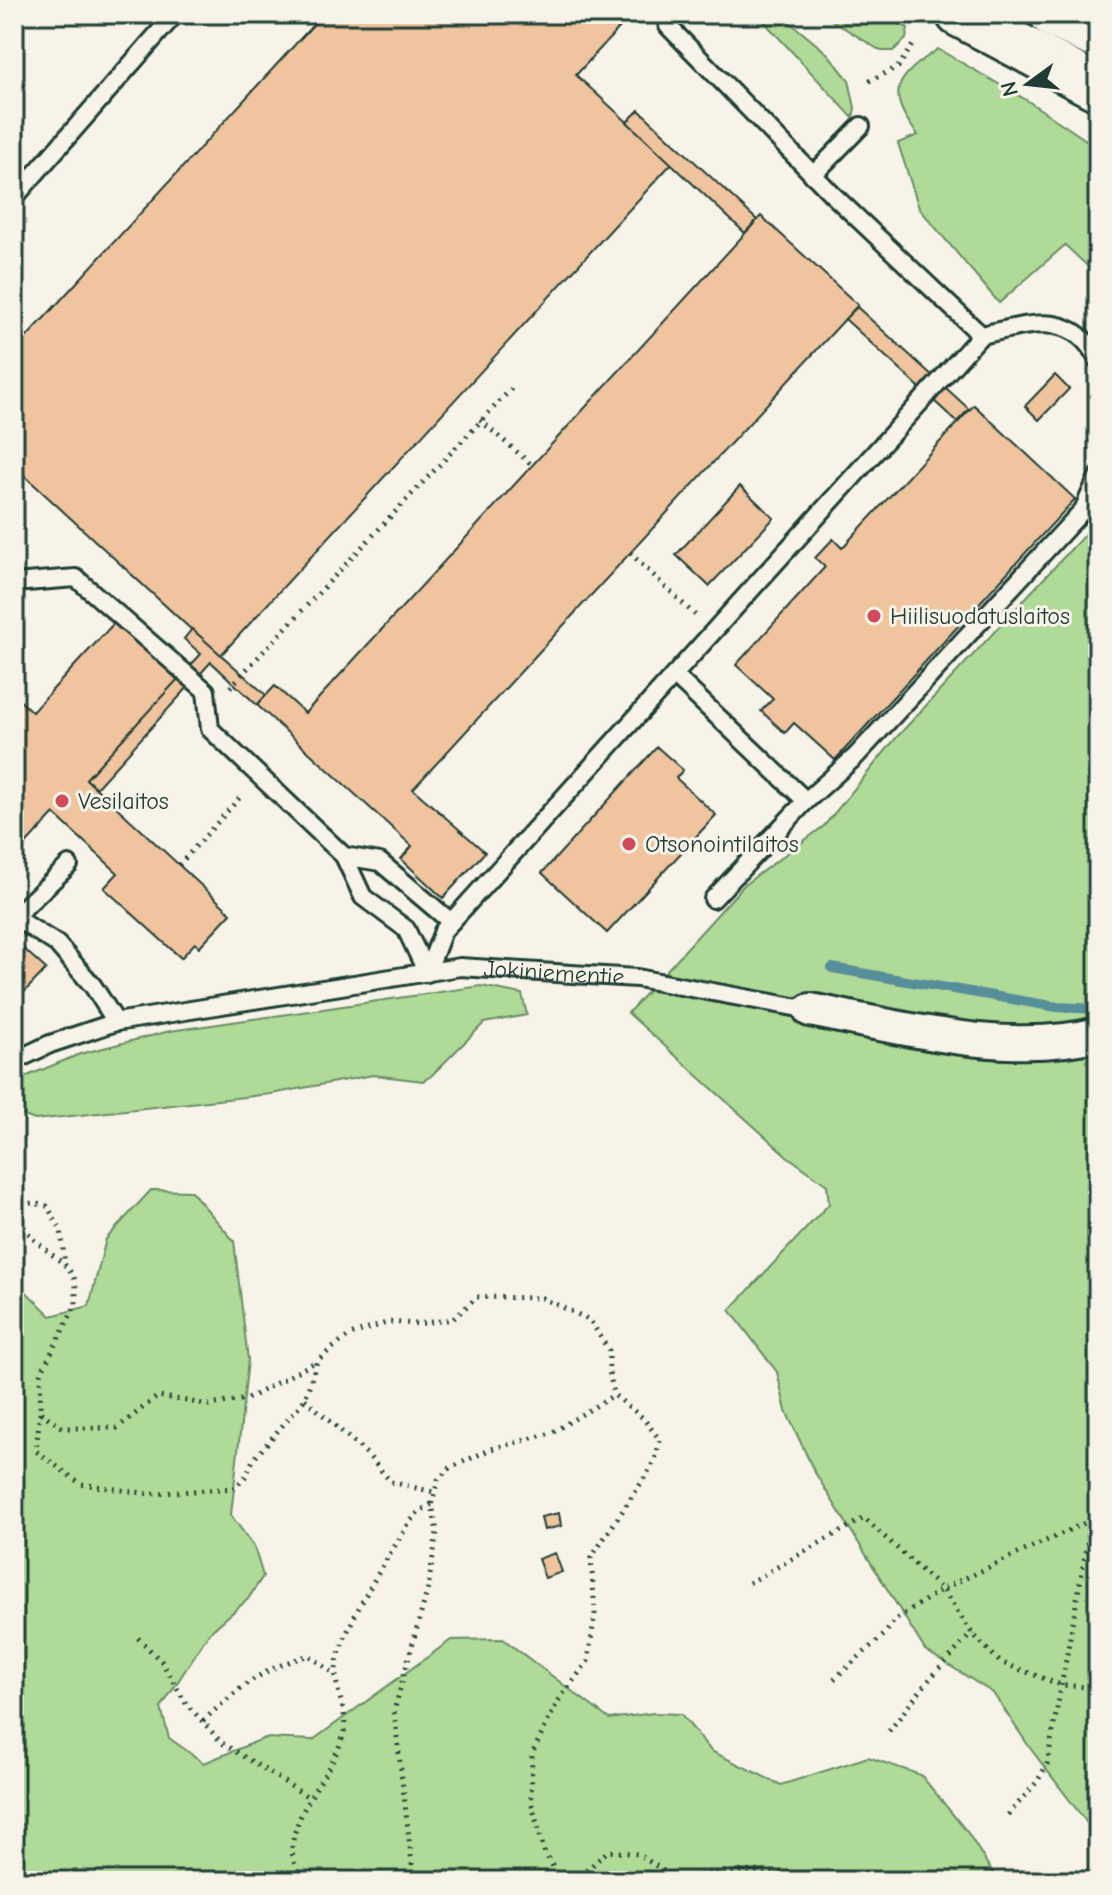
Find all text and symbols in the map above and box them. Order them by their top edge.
north arrow [988,44,1068,124]
text: N [995,79,1024,99]
place label: Hiilisuodatuslaitos [890,602,1070,630]
marker: Hiilisuodatuslaitos [865,607,883,625]
place label: Vesilaitos [78,787,169,815]
marker: Vesilaitos [53,792,71,810]
place label: Otsonointilaitos [645,830,799,858]
marker: Otsonointilaitos [620,835,638,853]
street label: Jokiniementie [483,954,625,991]

